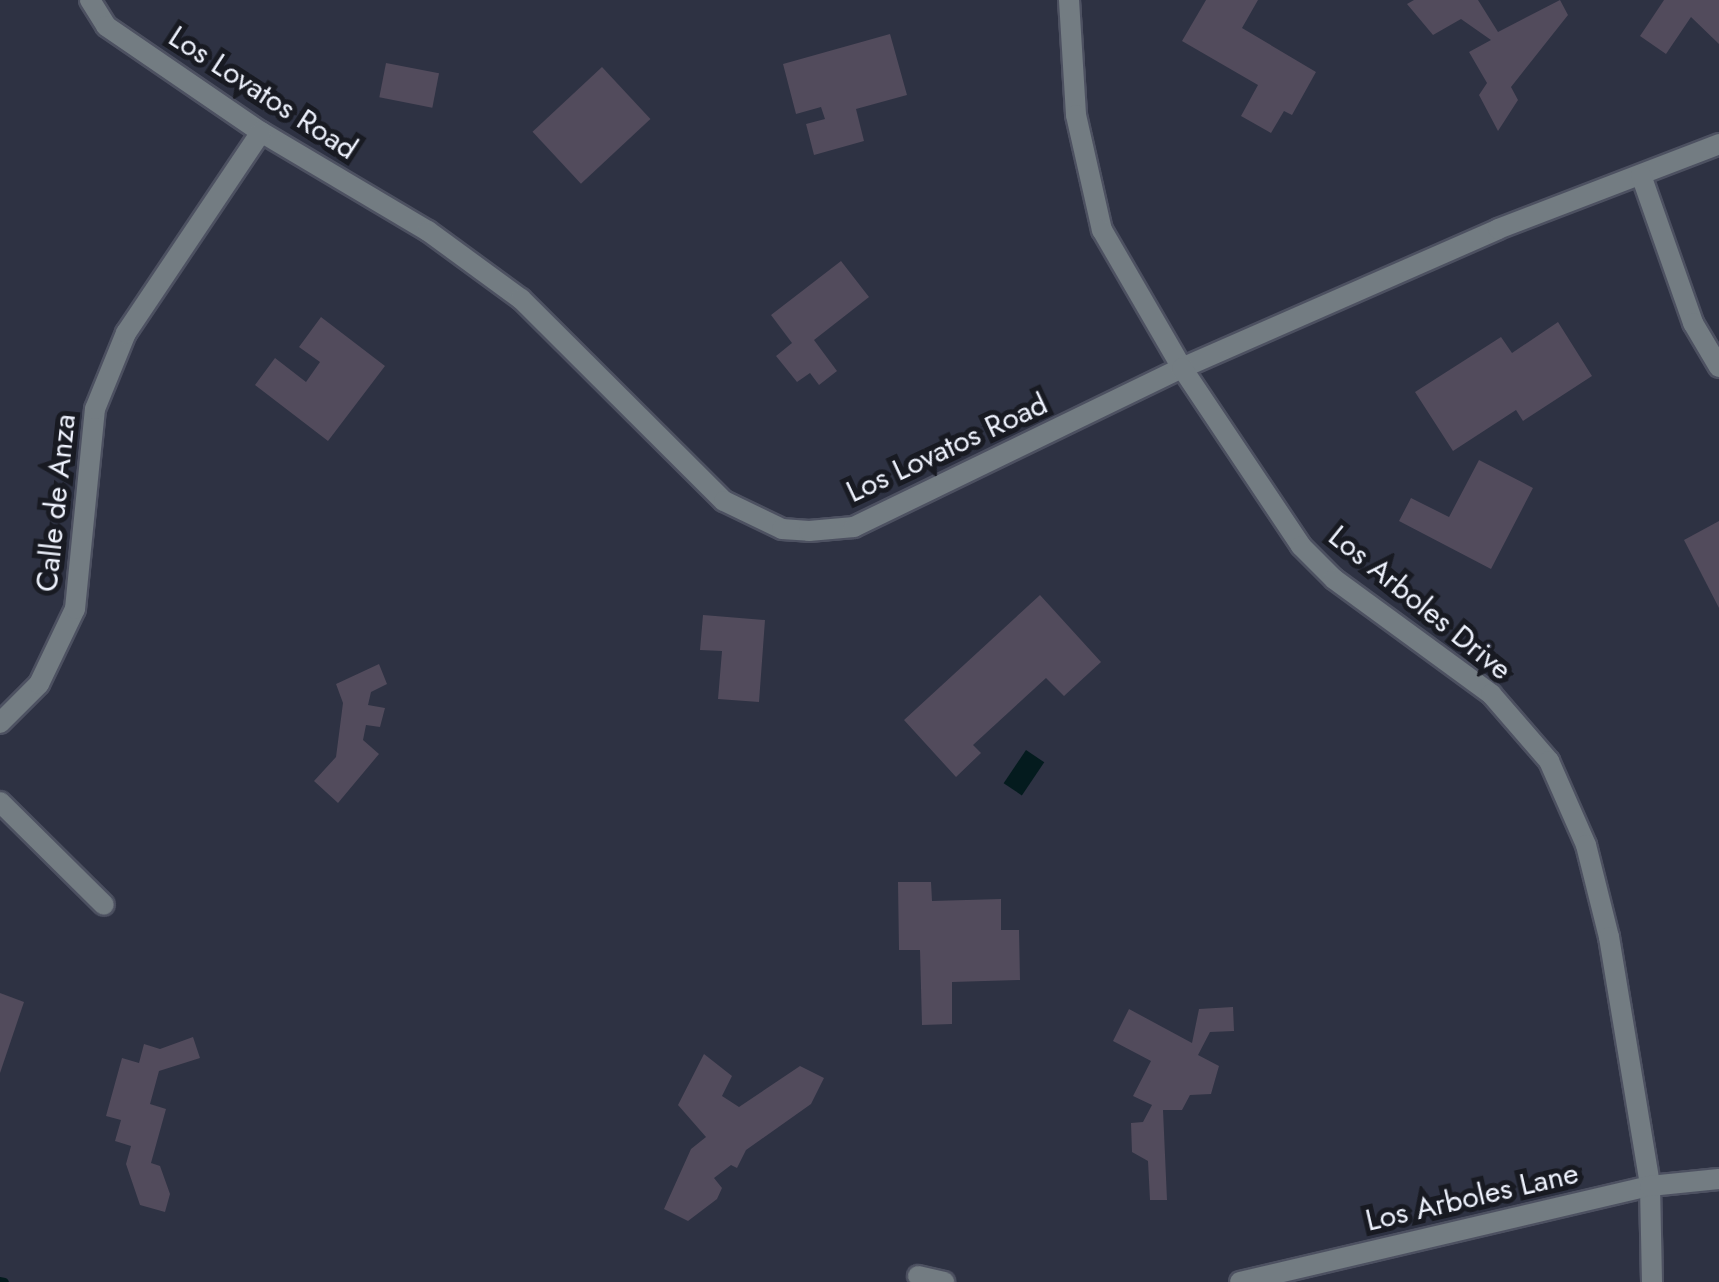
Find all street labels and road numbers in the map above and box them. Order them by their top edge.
street label: Los Lovatos Road [162,19,364,167]
street label: Los Lovatos Road [841,386,1053,510]
street label: Calle de Anza [29,412,83,594]
street label: Los Arboles Drive [1321,518,1519,688]
street label: Los Arboles Lane [1362,1155,1582,1239]

